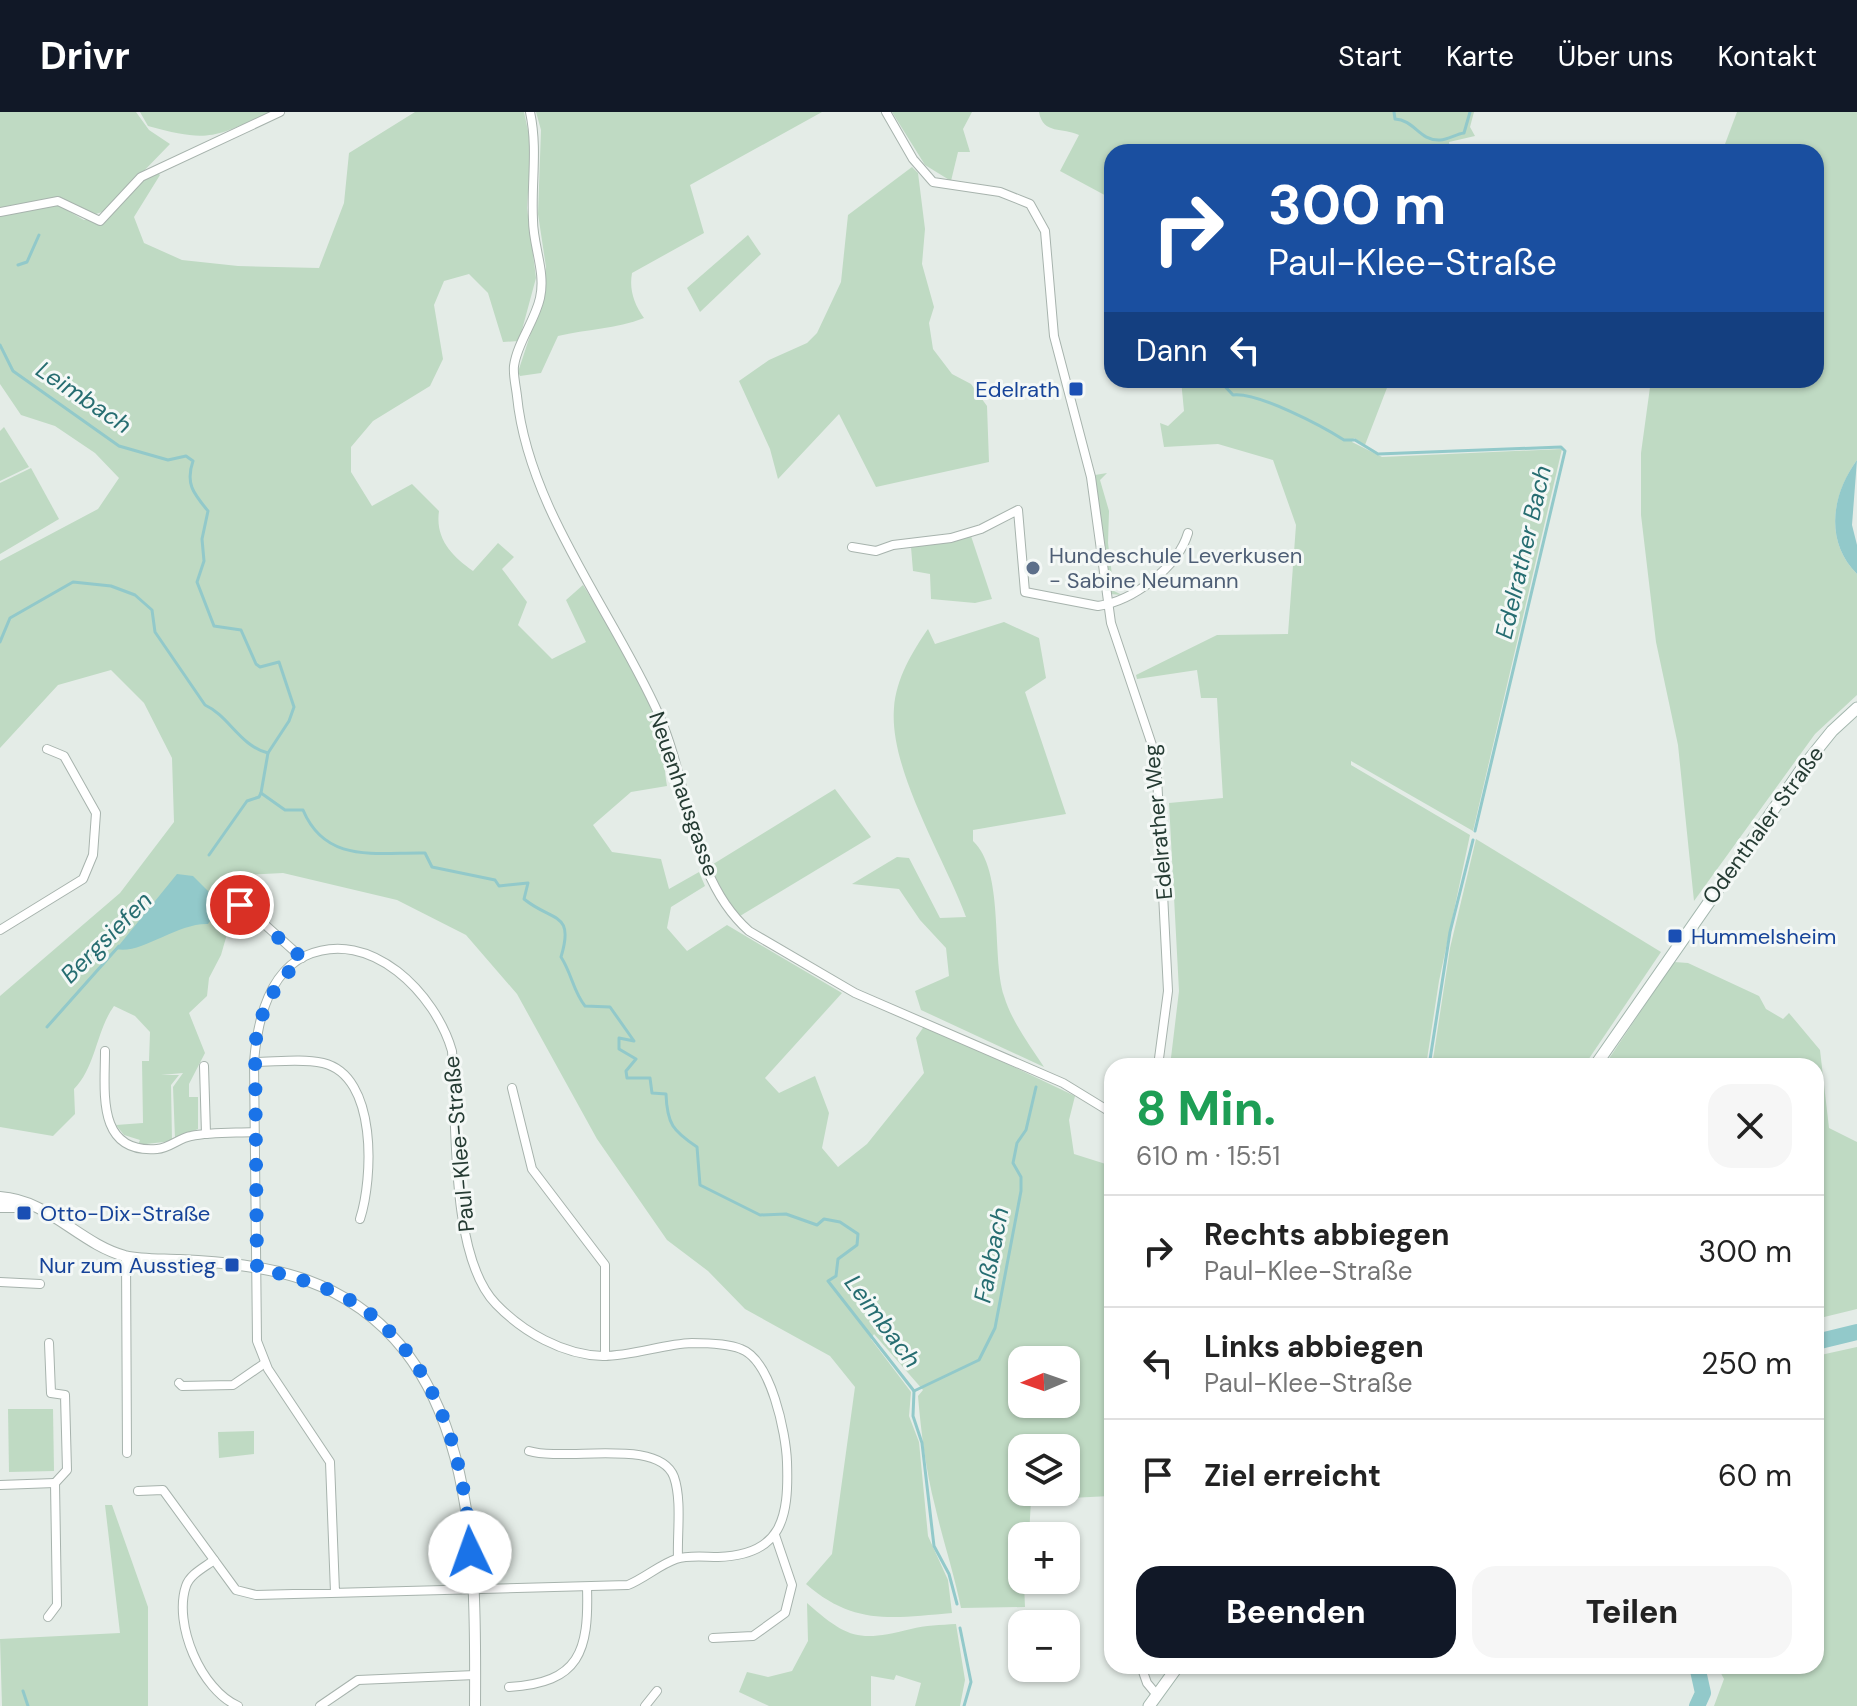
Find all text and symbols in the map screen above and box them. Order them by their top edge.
text: Drivr [40,31,130,81]
text: Start [1338,38,1402,75]
text: Karte [1446,38,1514,75]
text: Über uns [1558,38,1674,75]
text: Kontakt [1718,38,1817,75]
text: 300 m [1268,168,1446,241]
icon: right [1136,176,1240,280]
text: Paul-Klee-Straße [1268,239,1557,286]
icon: left [1223,328,1267,372]
text: Dann [1136,331,1207,370]
water label: Leimbach [30,354,138,440]
place label: Edelrath [975,375,1060,404]
marker: Edelrath [1067,380,1085,398]
water label: Edelrather Bach [1488,462,1558,642]
place label: Hundeschule Leverkusen - Sabine Neumann [1049,541,1302,595]
marker: Hundeschule Leverkusen - Sabine Neumann [1024,559,1042,577]
street label: Neuenhausgasse [642,708,726,880]
street label: Odenthaler Straße [1696,740,1830,910]
street label: Edelrather Weg [1137,743,1179,901]
pin [206,871,274,939]
icon: arrive [218,883,262,927]
water label: Bergsiefen [53,884,159,990]
place label: Hummelsheim [1691,922,1836,951]
marker: Hummelsheim [1666,927,1684,945]
street label: Paul-Klee-Straße [437,1055,481,1233]
text: 8 Min. [1136,1077,1276,1140]
button: close [1708,1084,1792,1168]
text: 610 m · 15:51 [1136,1139,1280,1173]
place label: Otto-Dix-Straße [40,1199,210,1228]
marker: Otto-Dix-Straße [15,1204,33,1222]
water label: Faßbach [967,1205,1015,1305]
text: Rechts abbiegen [1204,1215,1449,1254]
icon: right [1136,1229,1180,1273]
text: 300 m [1699,1232,1792,1271]
place label: Nur zum Ausstieg [39,1251,216,1280]
text: Paul-Klee-Straße [1204,1254,1413,1288]
marker: Nur zum Ausstieg [223,1256,241,1274]
water label: Leimbach [838,1268,928,1374]
text: Links abbiegen [1204,1327,1424,1366]
icon: left [1136,1341,1180,1385]
text: 250 m [1701,1344,1792,1383]
north arrow [1008,1346,1080,1418]
map controls [1008,1346,1080,1682]
text: Paul-Klee-Straße [1204,1366,1413,1400]
button: layers [1008,1434,1080,1506]
icon: arrive [1136,1453,1180,1497]
text: Ziel erreicht [1204,1456,1381,1495]
text: 60 m [1718,1456,1792,1495]
position arrow [428,1510,512,1594]
button: + [1008,1522,1080,1594]
button: Beenden [1136,1566,1456,1658]
button: Teilen [1472,1566,1792,1658]
button: − [1008,1610,1080,1682]

